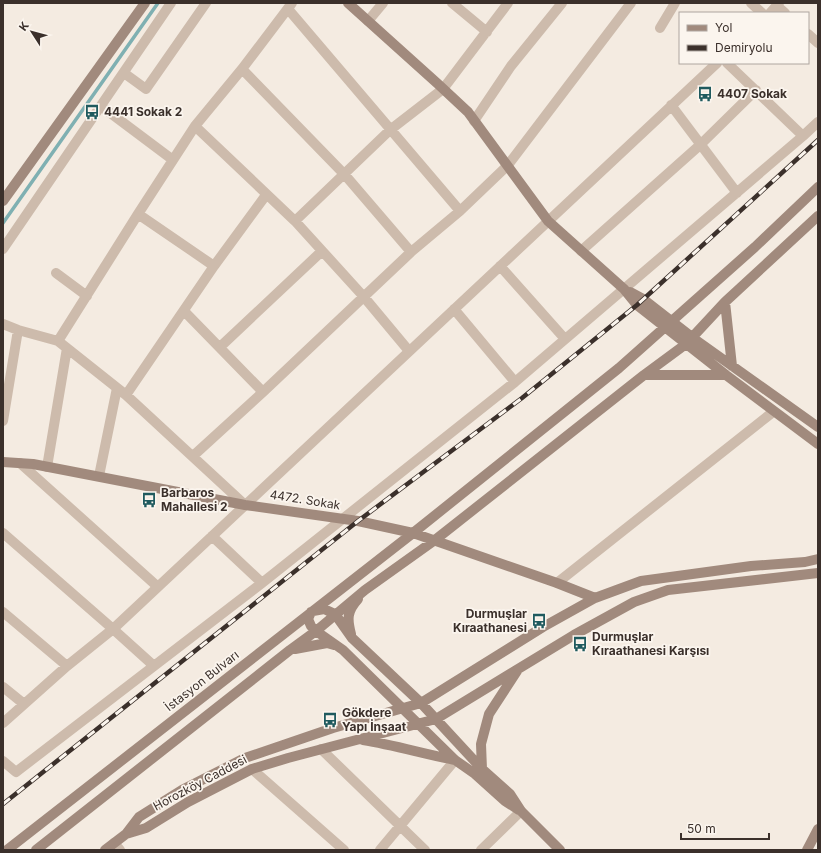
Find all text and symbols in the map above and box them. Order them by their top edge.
north arrow [12,12,52,52]
legend [679,12,809,64]
text: K [16,19,32,33]
text: Yol [715,20,732,35]
text: Demiryolu [715,40,773,55]
bus stop icon: 4407 Sokak [696,85,714,103]
place label: 4407 Sokak [717,86,787,101]
bus stop icon: 4441 Sokak 2 [83,103,101,121]
place label: 4441 Sokak 2 [104,104,182,119]
place label: Barbaros Mahallesi 2 [161,485,228,514]
street label: 4472. Sokak [269,487,342,513]
bus stop icon: Barbaros Mahallesi 2 [140,491,158,509]
place label: Durmuşlar Kıraathanesi [453,606,527,635]
bus stop icon: Durmuşlar Kıraathanesi [530,612,548,630]
place label: Durmuşlar Kıraathanesi Karşısı [592,629,709,658]
bus stop icon: Durmuşlar Kıraathanesi Karşısı [571,635,589,653]
street label: İstasyon Bulvarı [162,647,242,714]
place label: Gökdere Yapı İnşaat [342,705,407,734]
bus stop icon: Gökdere Yapı İnşaat [321,711,339,729]
street label: Horozköy Caddesi [150,752,249,814]
scale bar [681,815,769,841]
text: 50 m [687,821,716,836]

